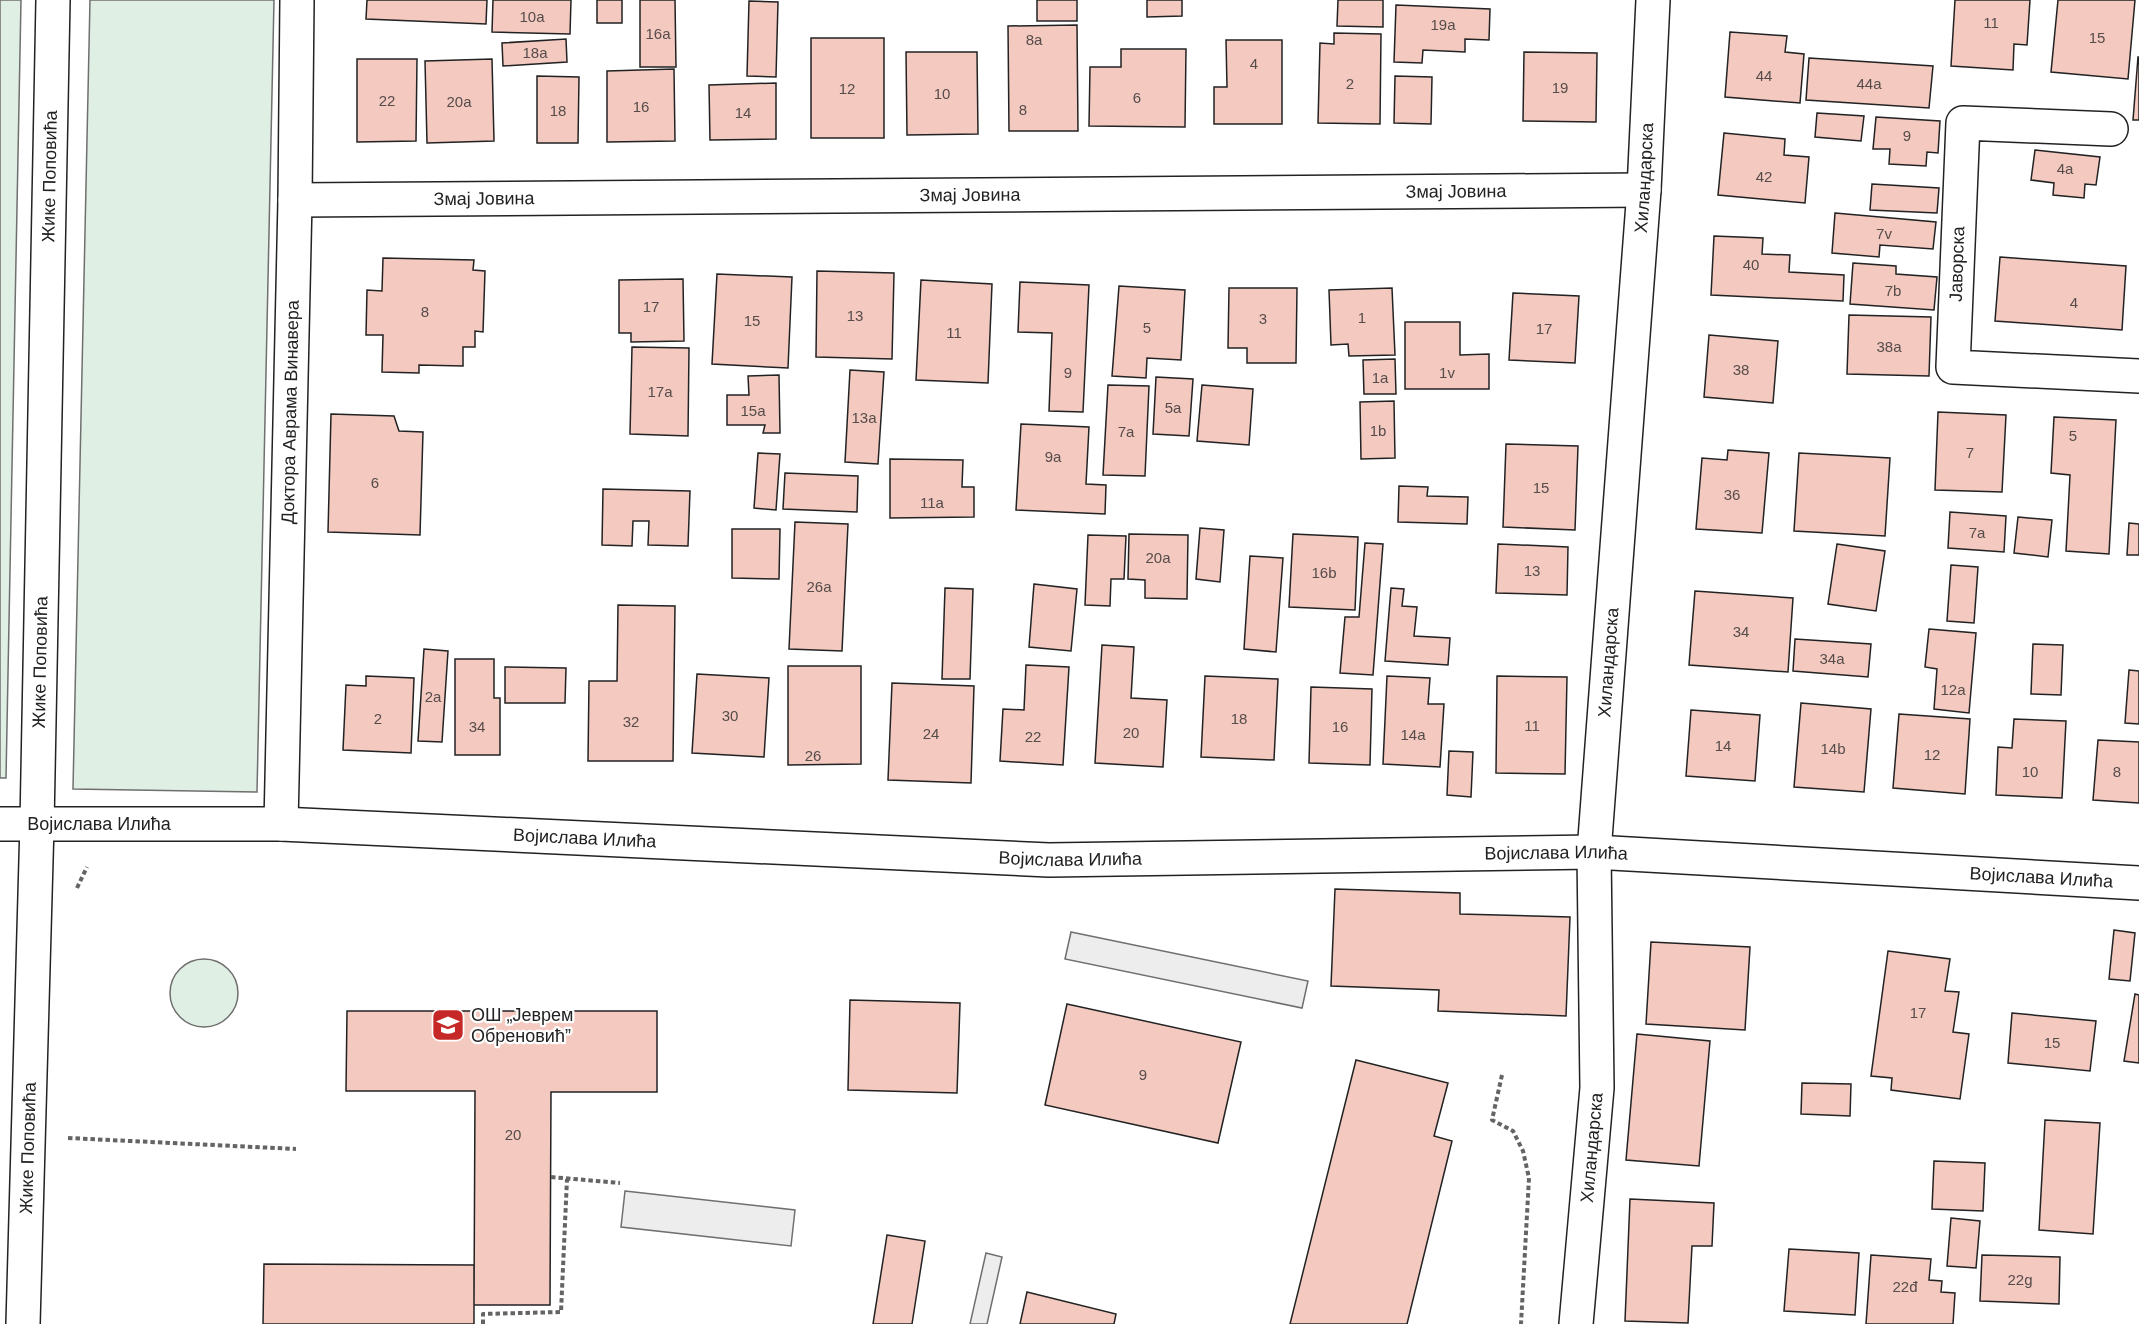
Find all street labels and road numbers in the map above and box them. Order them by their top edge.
street label: Жике Поповића [38,109,61,243]
street label: Хиландарска [1631,121,1657,234]
street label: Змај Јовина [1405,181,1507,202]
street label: Змај Јовина [919,185,1021,205]
street label: Змај Јовина [433,188,535,209]
street label: Јаворска [1946,225,1968,302]
street label: Доктора Аврама Винавера [278,299,303,524]
street label: Жике Поповића [29,595,51,728]
street label: Хиландарска [1594,606,1623,718]
street label: Војислава Илића [27,814,172,834]
street label: Војислава Илића [512,825,658,852]
street label: Војислава Илића [1484,842,1629,864]
street label: Војислава Илића [998,848,1143,870]
street label: Војислава Илића [1969,863,2115,892]
street label: Жике Поповића [16,1081,40,1214]
street label: Хиландарска [1577,1091,1607,1204]

